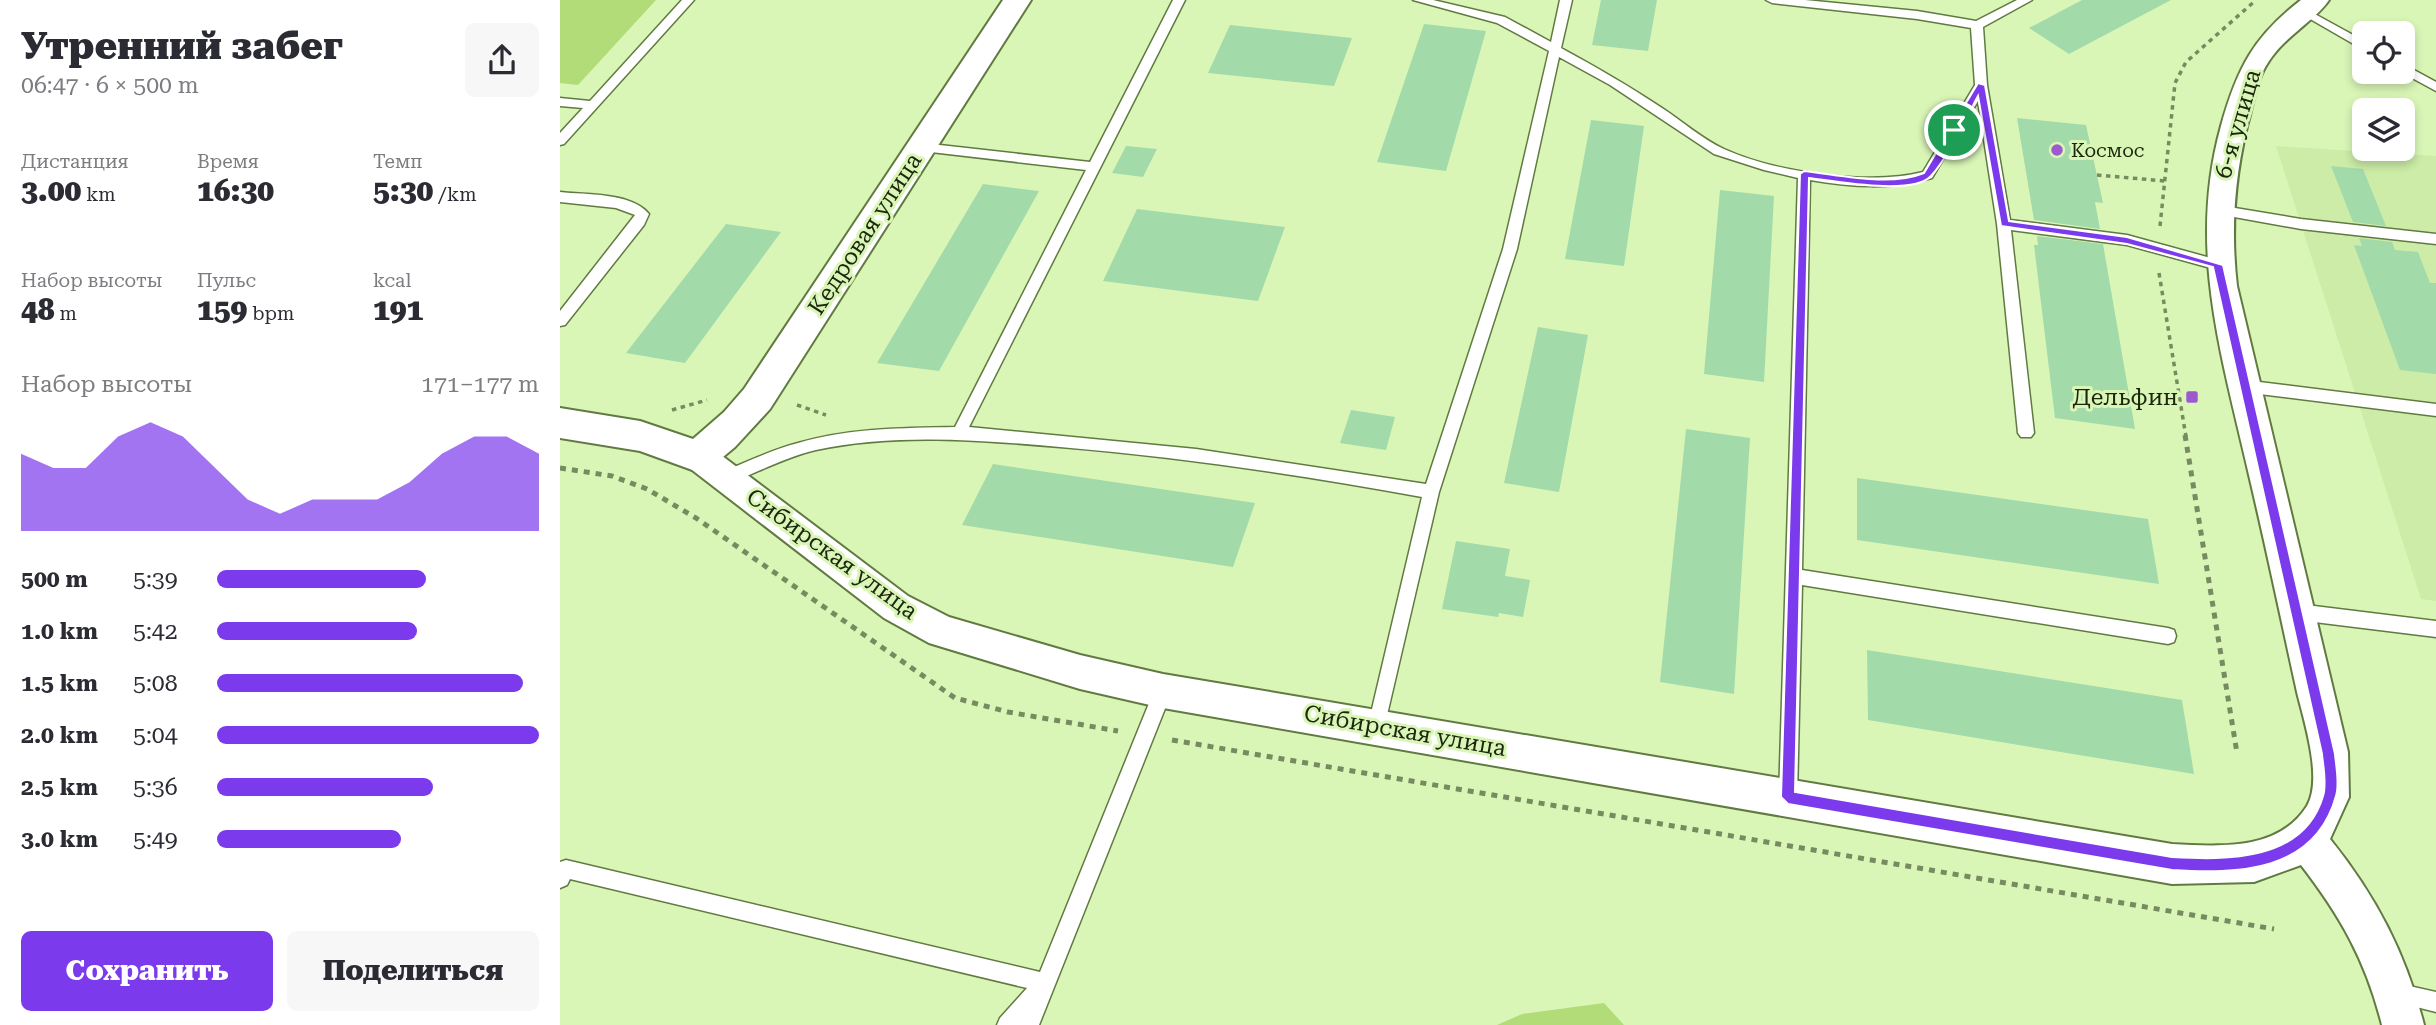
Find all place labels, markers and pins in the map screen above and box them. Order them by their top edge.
pin [1924,100,1984,160]
place label: Космос [2071,139,2144,162]
marker: Космос [2049,142,2065,158]
place label: Дельфин [2073,384,2178,411]
marker: Дельфин [2184,389,2200,405]

